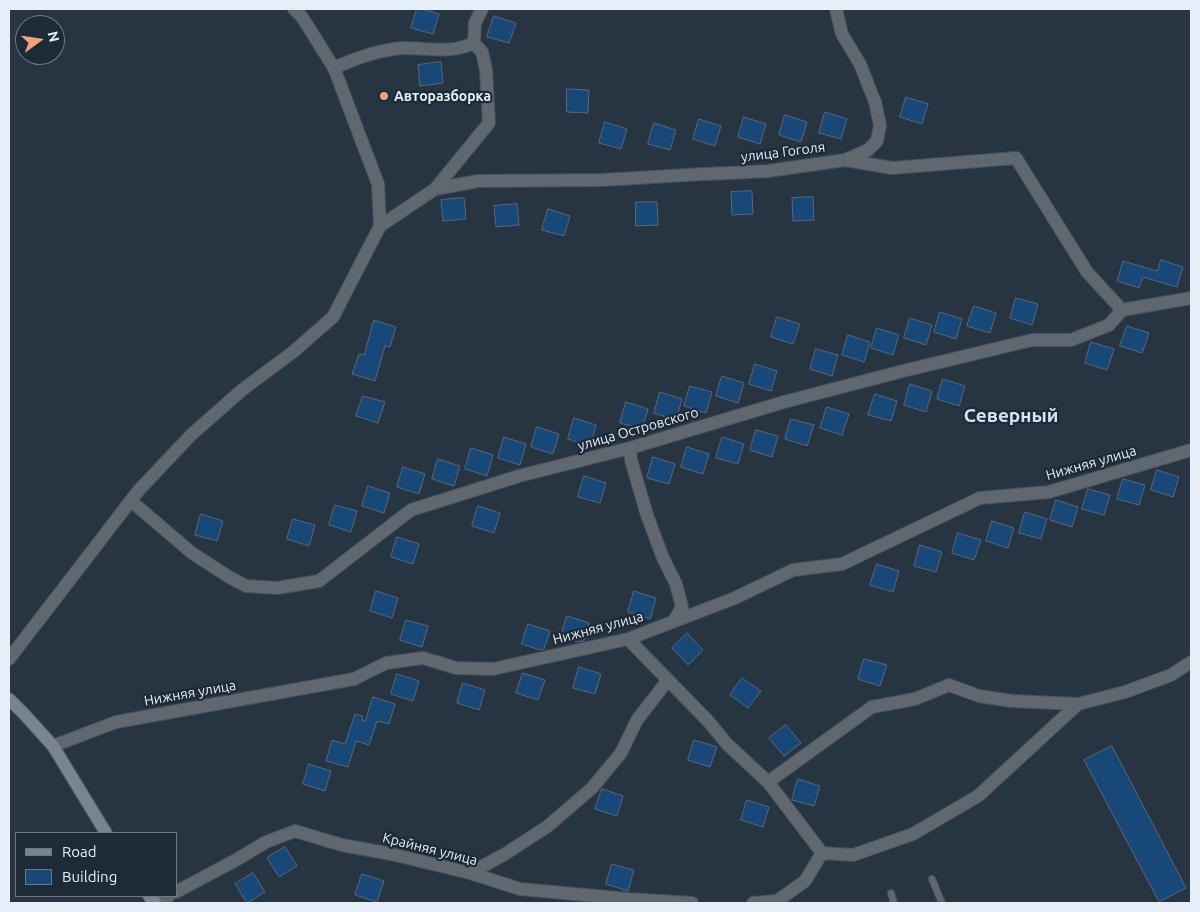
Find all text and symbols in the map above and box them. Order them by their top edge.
north arrow [15,15,65,65]
text: N [45,30,63,44]
place label: Авторазборка [394,88,491,104]
marker: Авторазборка [378,90,390,102]
street label: улица Гоголя [740,138,826,166]
street label: улица Островского [576,404,700,454]
district label: Северный [964,405,1058,427]
street label: Нижняя улица [1044,442,1138,484]
street label: Нижняя улица [551,608,645,648]
street label: Нижняя улица [143,677,237,709]
street label: Крайняя улица [381,829,479,869]
legend [15,832,178,897]
text: Road [62,843,97,860]
text: Building [62,868,117,885]

